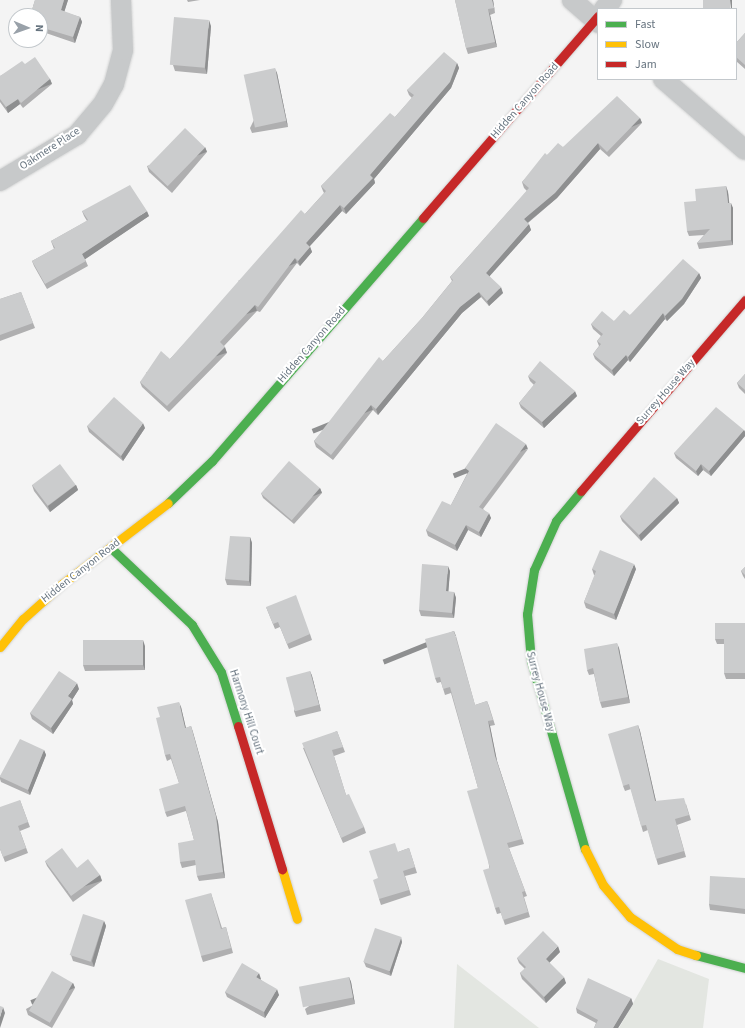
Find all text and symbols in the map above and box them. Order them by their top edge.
north arrow [8,8,48,48]
legend [597,8,737,80]
text: Fast [635,16,655,33]
text: N [32,24,47,32]
text: Slow [635,36,660,53]
text: Jam [635,56,657,73]
street label: Hidden Canyon Road [488,60,562,142]
street label: Oakmere Place [17,125,83,173]
street label: Hidden Canyon Road [275,304,349,386]
street label: Surrey House Way [634,356,698,428]
street label: Hidden Canyon Road [39,536,123,606]
street label: Surrey House Way [523,650,557,734]
street label: Harmony Hill Court [226,668,266,756]

